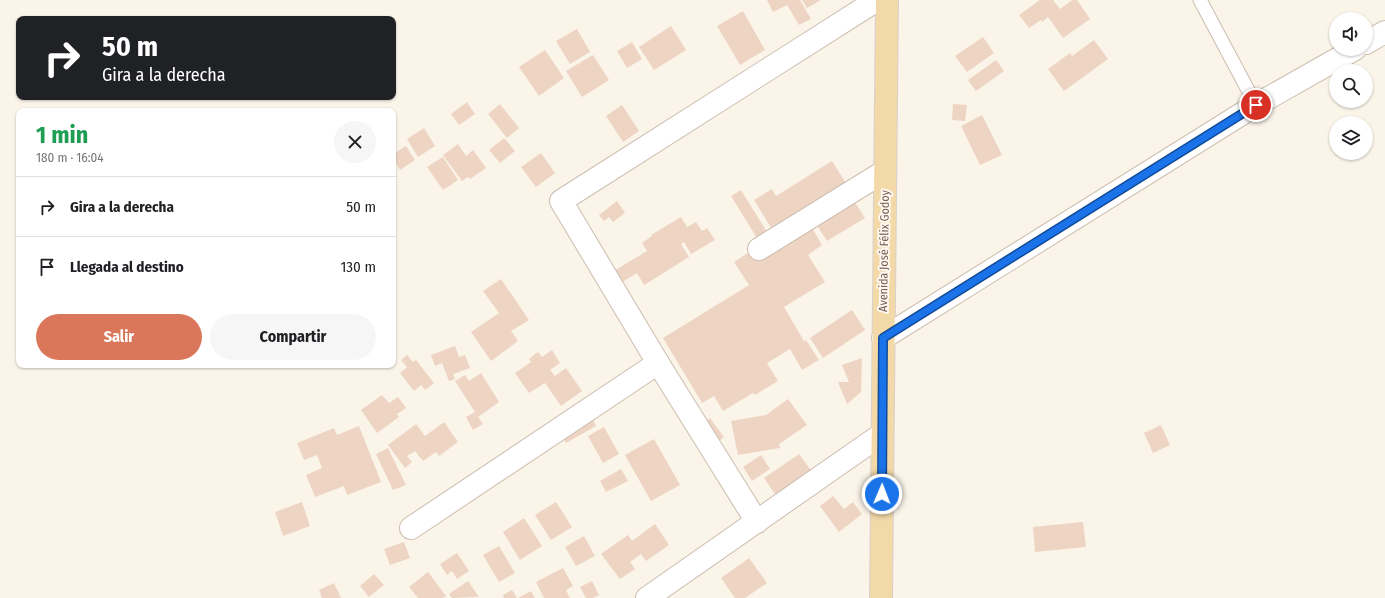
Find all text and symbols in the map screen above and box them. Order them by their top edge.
map controls [1329,12,1373,160]
button: sound [1329,12,1373,56]
text: 50 m [102,30,158,63]
icon: right [36,32,88,84]
text: Gira a la derecha [102,64,226,86]
button: search [1329,64,1373,108]
pin [1239,88,1273,122]
icon: arrive [1245,94,1267,116]
button: layers [1329,116,1373,160]
text: 1 min [36,121,88,149]
button: close [334,121,376,163]
text: 180 m · 16:04 [36,150,104,165]
street label: Avenida José Félix Godoy [876,189,892,312]
icon: right [36,196,58,218]
text: Gira a la derecha [70,198,174,216]
text: 50 m [346,198,376,216]
icon: arrive [36,256,58,278]
text: Llegada al destino [70,258,184,276]
text: 130 m [341,258,376,276]
button: Salir [36,314,202,360]
button: Compartir [210,314,376,360]
position arrow [861,473,903,515]

